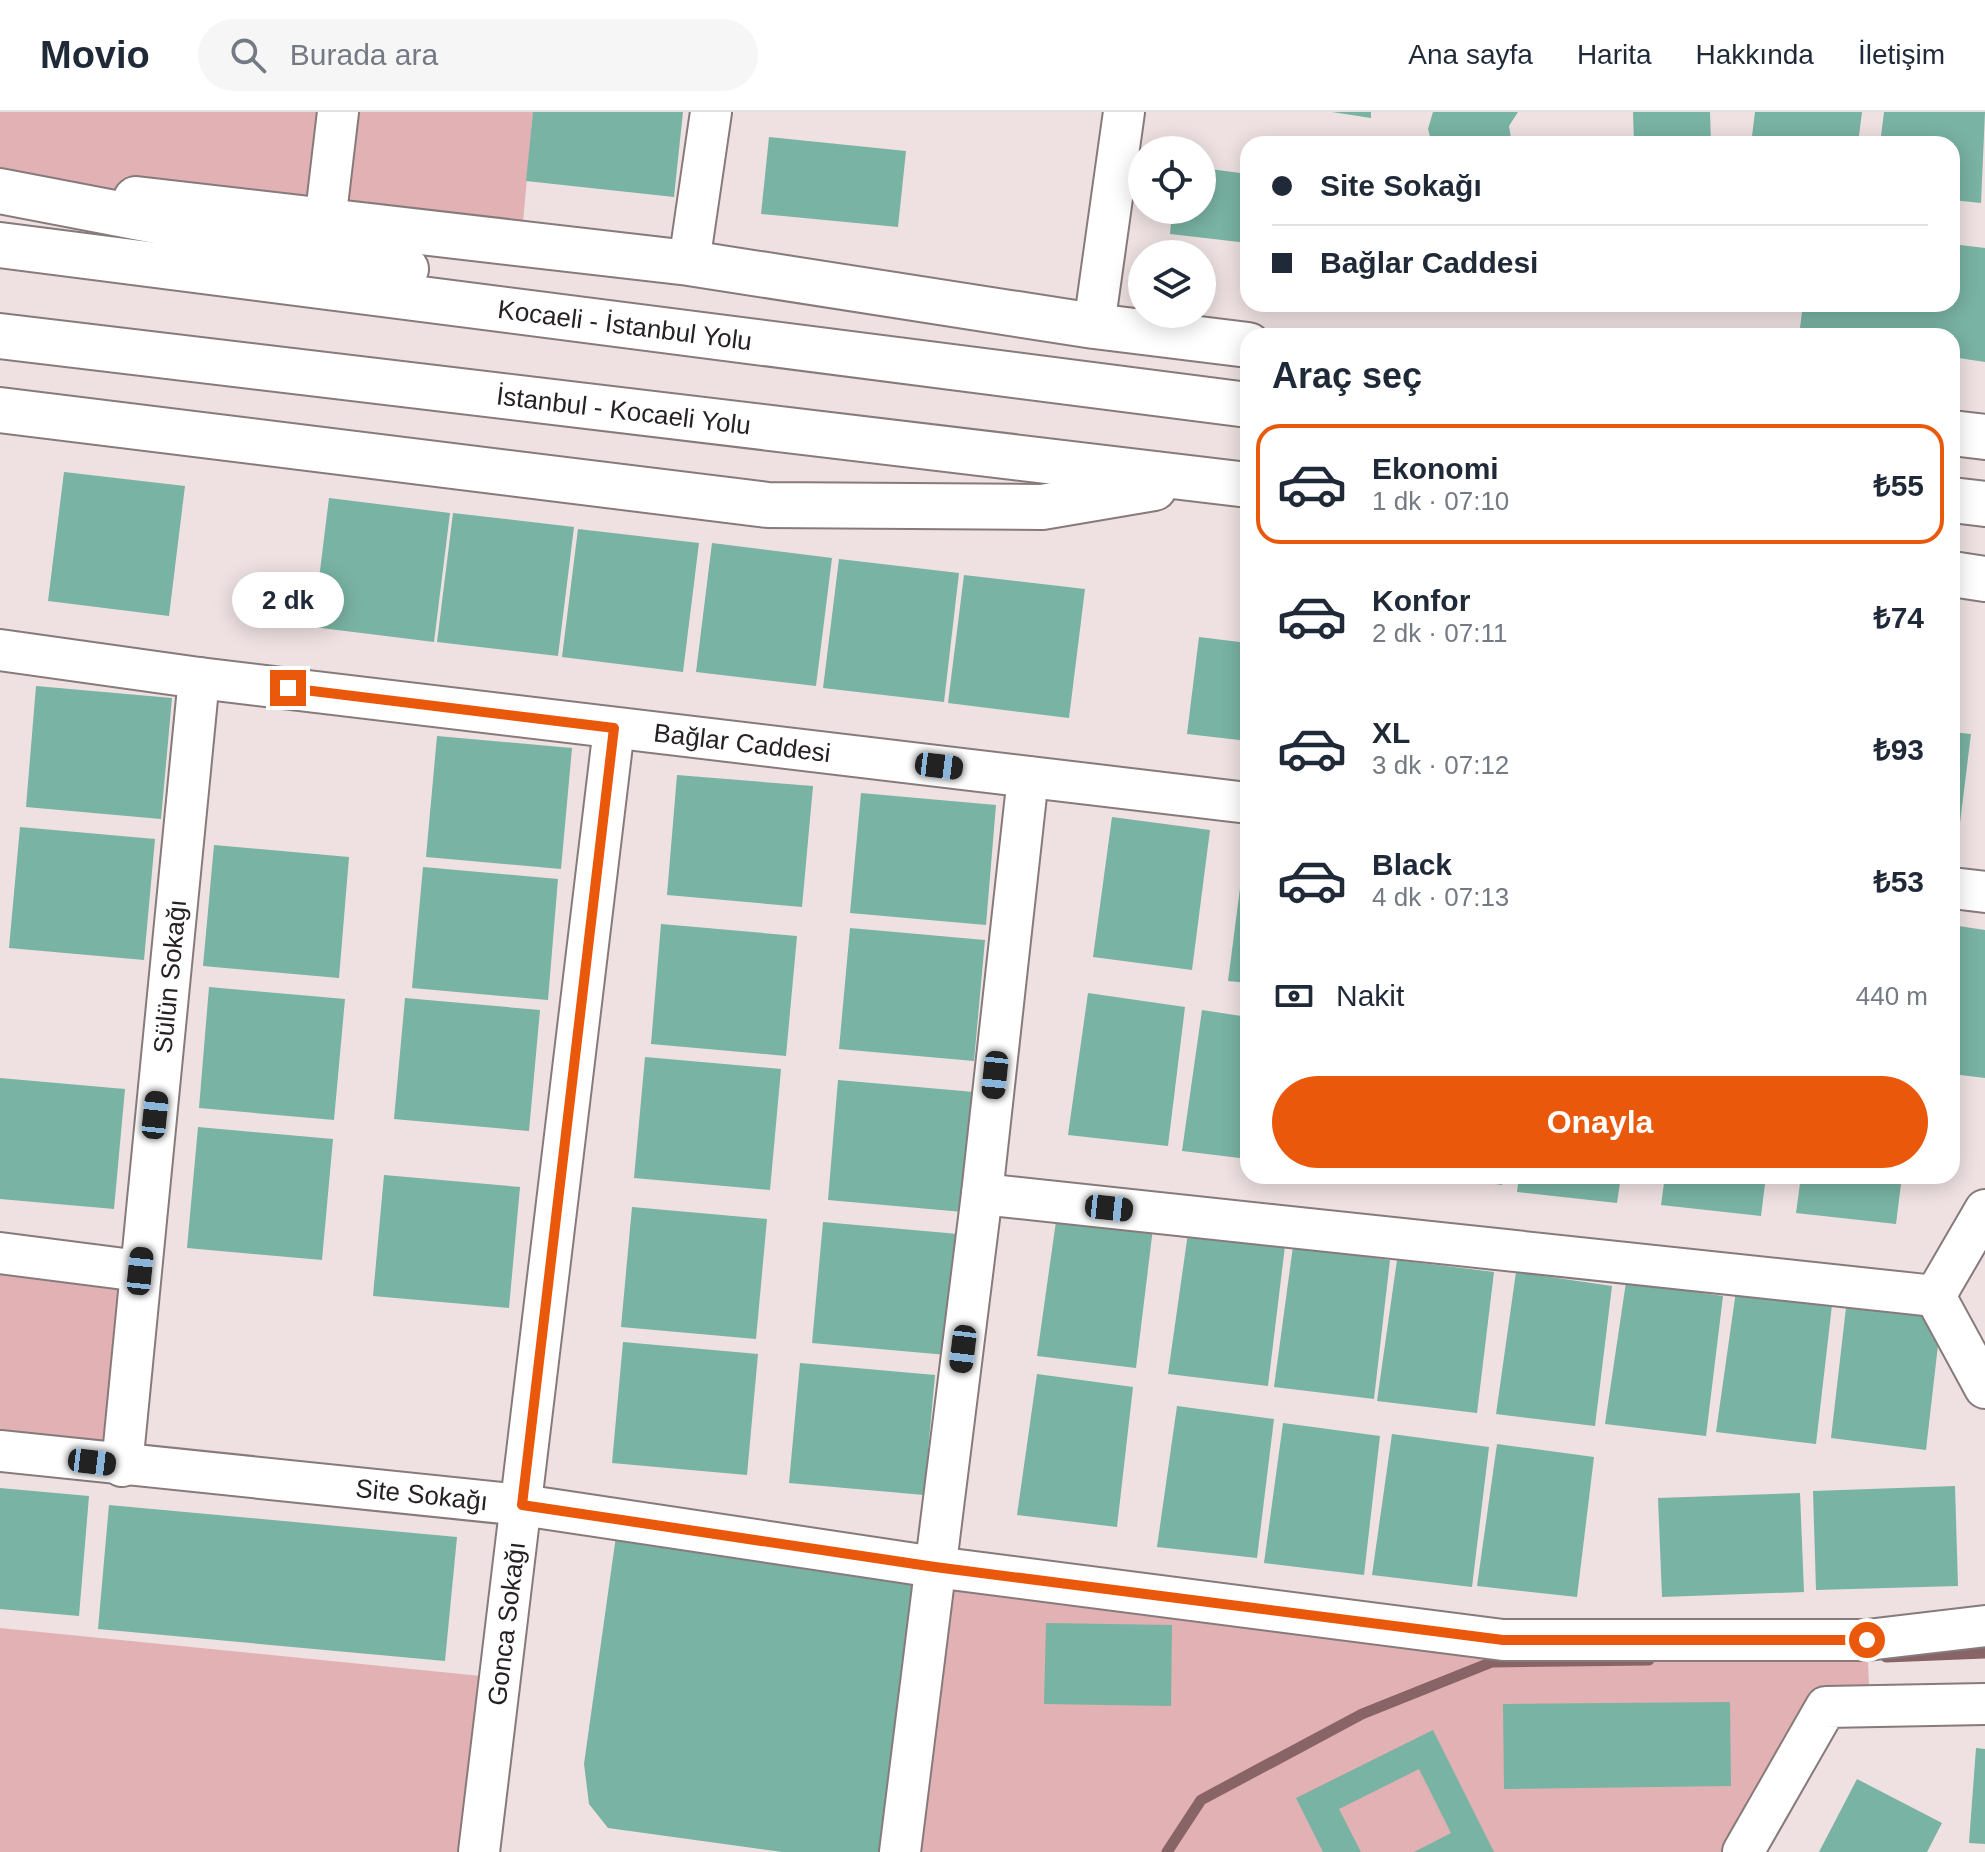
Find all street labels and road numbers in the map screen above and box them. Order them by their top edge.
street label: Kocaeli - İstanbul Yolu [496,294,754,356]
street label: İstanbul - Kocaeli Yolu [495,380,752,441]
street label: Bağlar Caddesi [652,717,832,768]
street label: Sülün Sokağı [147,898,192,1055]
street label: Site Sokağı [354,1473,489,1516]
street label: Gonca Sokağı [482,1540,531,1707]

